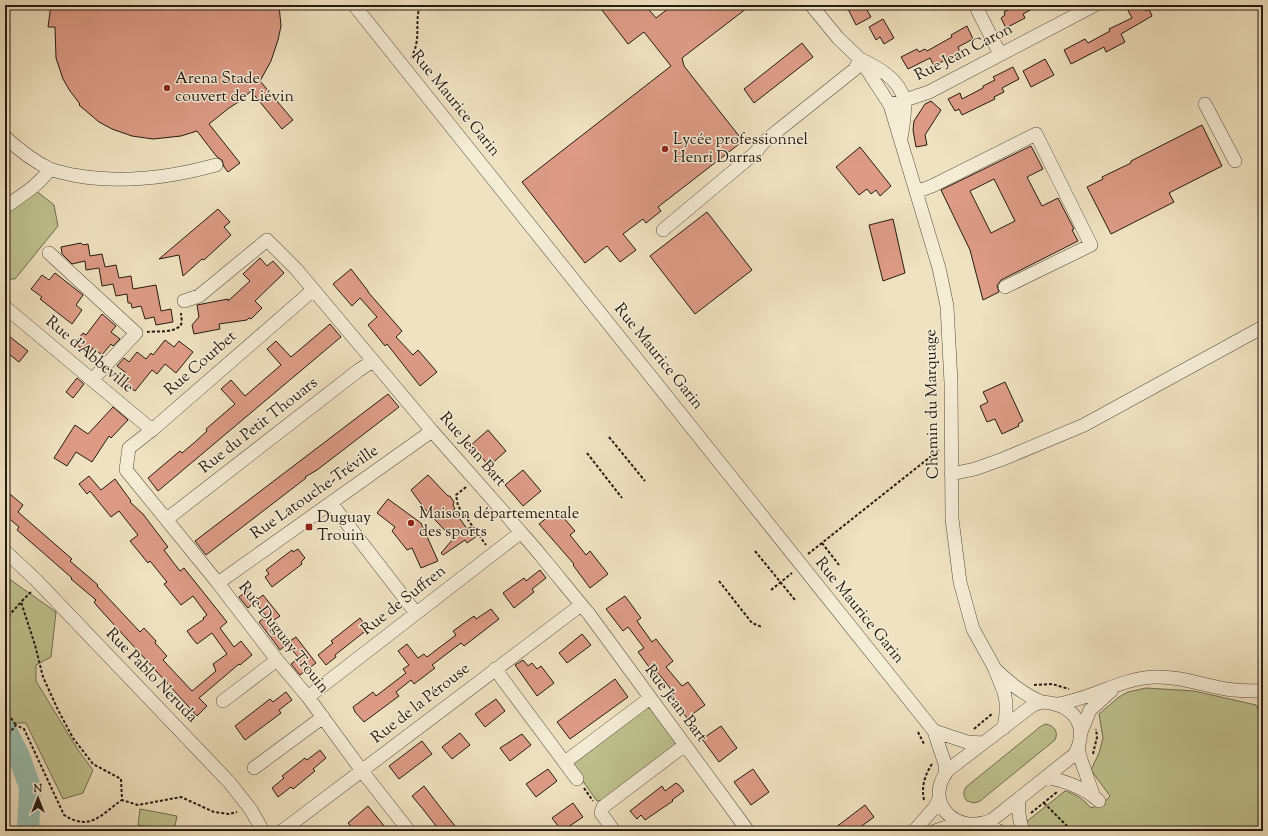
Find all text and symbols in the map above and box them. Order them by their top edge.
street label: Rue Jean Caron [911,18,1018,88]
street label: Rue Maurice Garin [405,46,505,163]
place label: Arena Stade couvert de Liévin [175,68,294,109]
marker: Arena Stade couvert de Liévin [162,83,172,93]
place label: Lycée professionnel Henri Darras [673,129,809,170]
marker: Lycée professionnel Henri Darras [660,144,670,154]
street label: Rue Maurice Garin [608,299,708,416]
street label: Rue d'Abbeville [40,311,138,399]
street label: Rue Courbet [160,326,243,402]
street label: Chemin du Marquage [920,329,946,479]
street label: Rue du Petit Thouars [195,372,323,480]
street label: Rue Jean Bart [433,408,511,493]
street label: Rue Latouche-Tréville [246,440,384,546]
place label: Maison départementale des sports [419,503,579,544]
place label: Duguay Trouin [317,507,371,548]
marker: Maison départementale des sports [406,518,416,528]
marker: Duguay Trouin [304,522,314,532]
street label: Rue Maurice Garin [809,553,909,670]
street label: Rue de Suffren [357,560,452,642]
street label: Rue Duguay Trouin [232,577,334,699]
street label: Rue Pablo Neruda [100,623,203,729]
street label: Rue de la Pérouse [367,658,475,750]
street label: Rue Jean Bart [638,660,712,748]
north arrow [18,778,58,818]
text: N [33,781,43,797]

